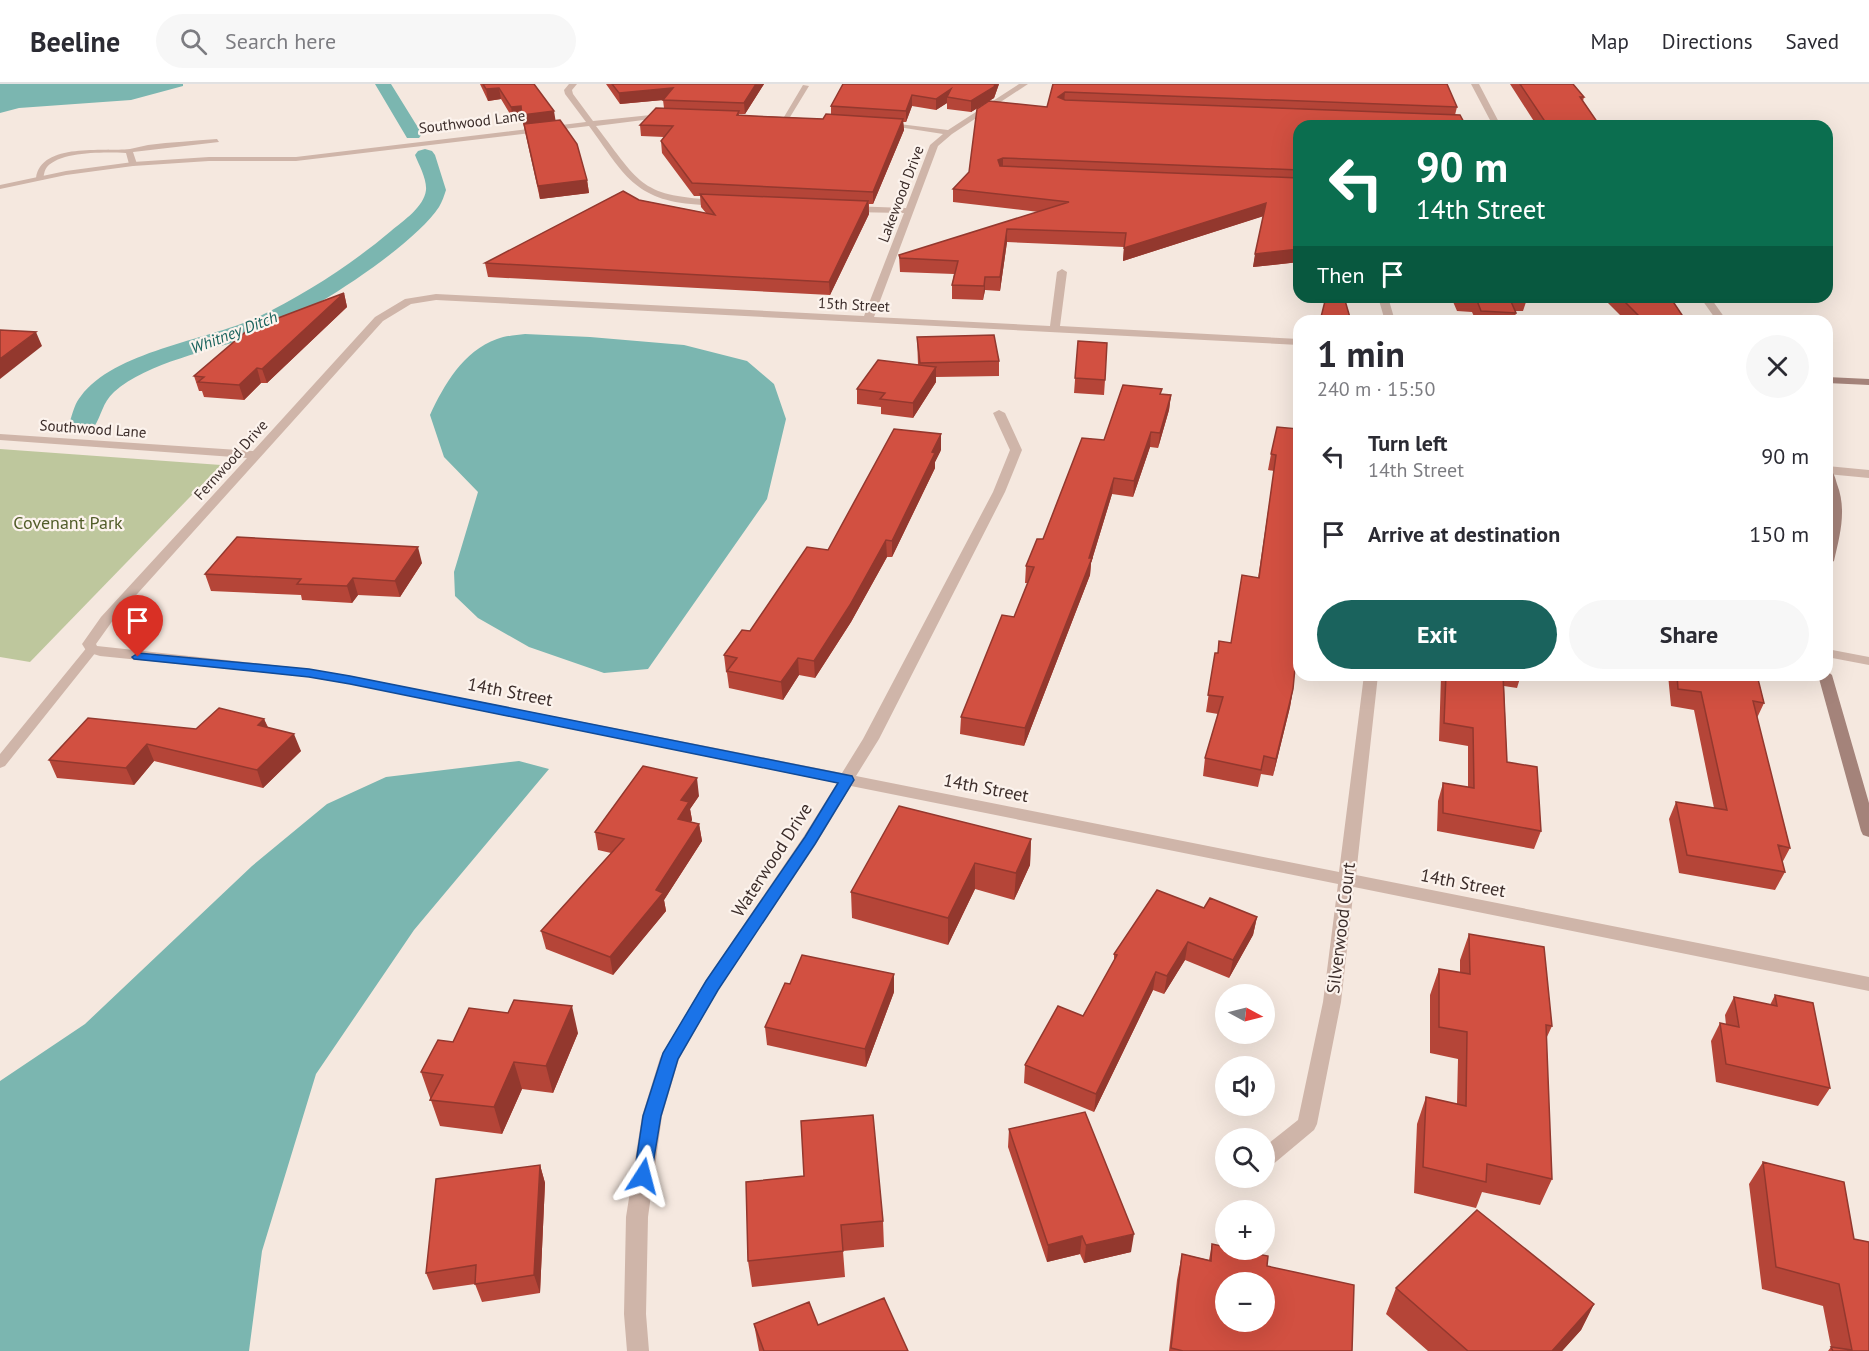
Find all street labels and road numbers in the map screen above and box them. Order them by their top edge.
street label: Southwood Lane [418,106,526,137]
street label: Lakewood Drive [873,143,928,245]
street label: 15th Street [818,293,890,316]
street label: Southwood Lane [39,415,147,442]
street label: Fernwood Drive [190,416,272,504]
street label: 14th Street [466,672,555,711]
street label: 14th Street [942,768,1031,807]
street label: Waterwood Drive [726,798,817,921]
street label: Silverwood Court [1321,861,1360,995]
street label: 14th Street [1419,863,1508,902]

